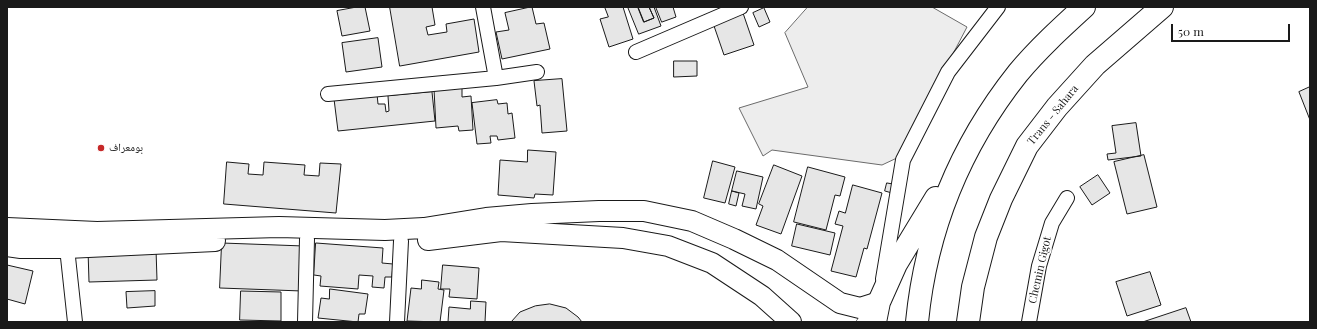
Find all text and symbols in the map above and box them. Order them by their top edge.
scale bar [1173,16,1292,42]
text: 50 m [1178,23,1204,39]
street label: Trans - Sahara [1025,82,1081,148]
place label: بومعراف [109,141,143,155]
marker: بومعراف [96,143,106,153]
street label: Chemin Gigot [1026,235,1054,305]

